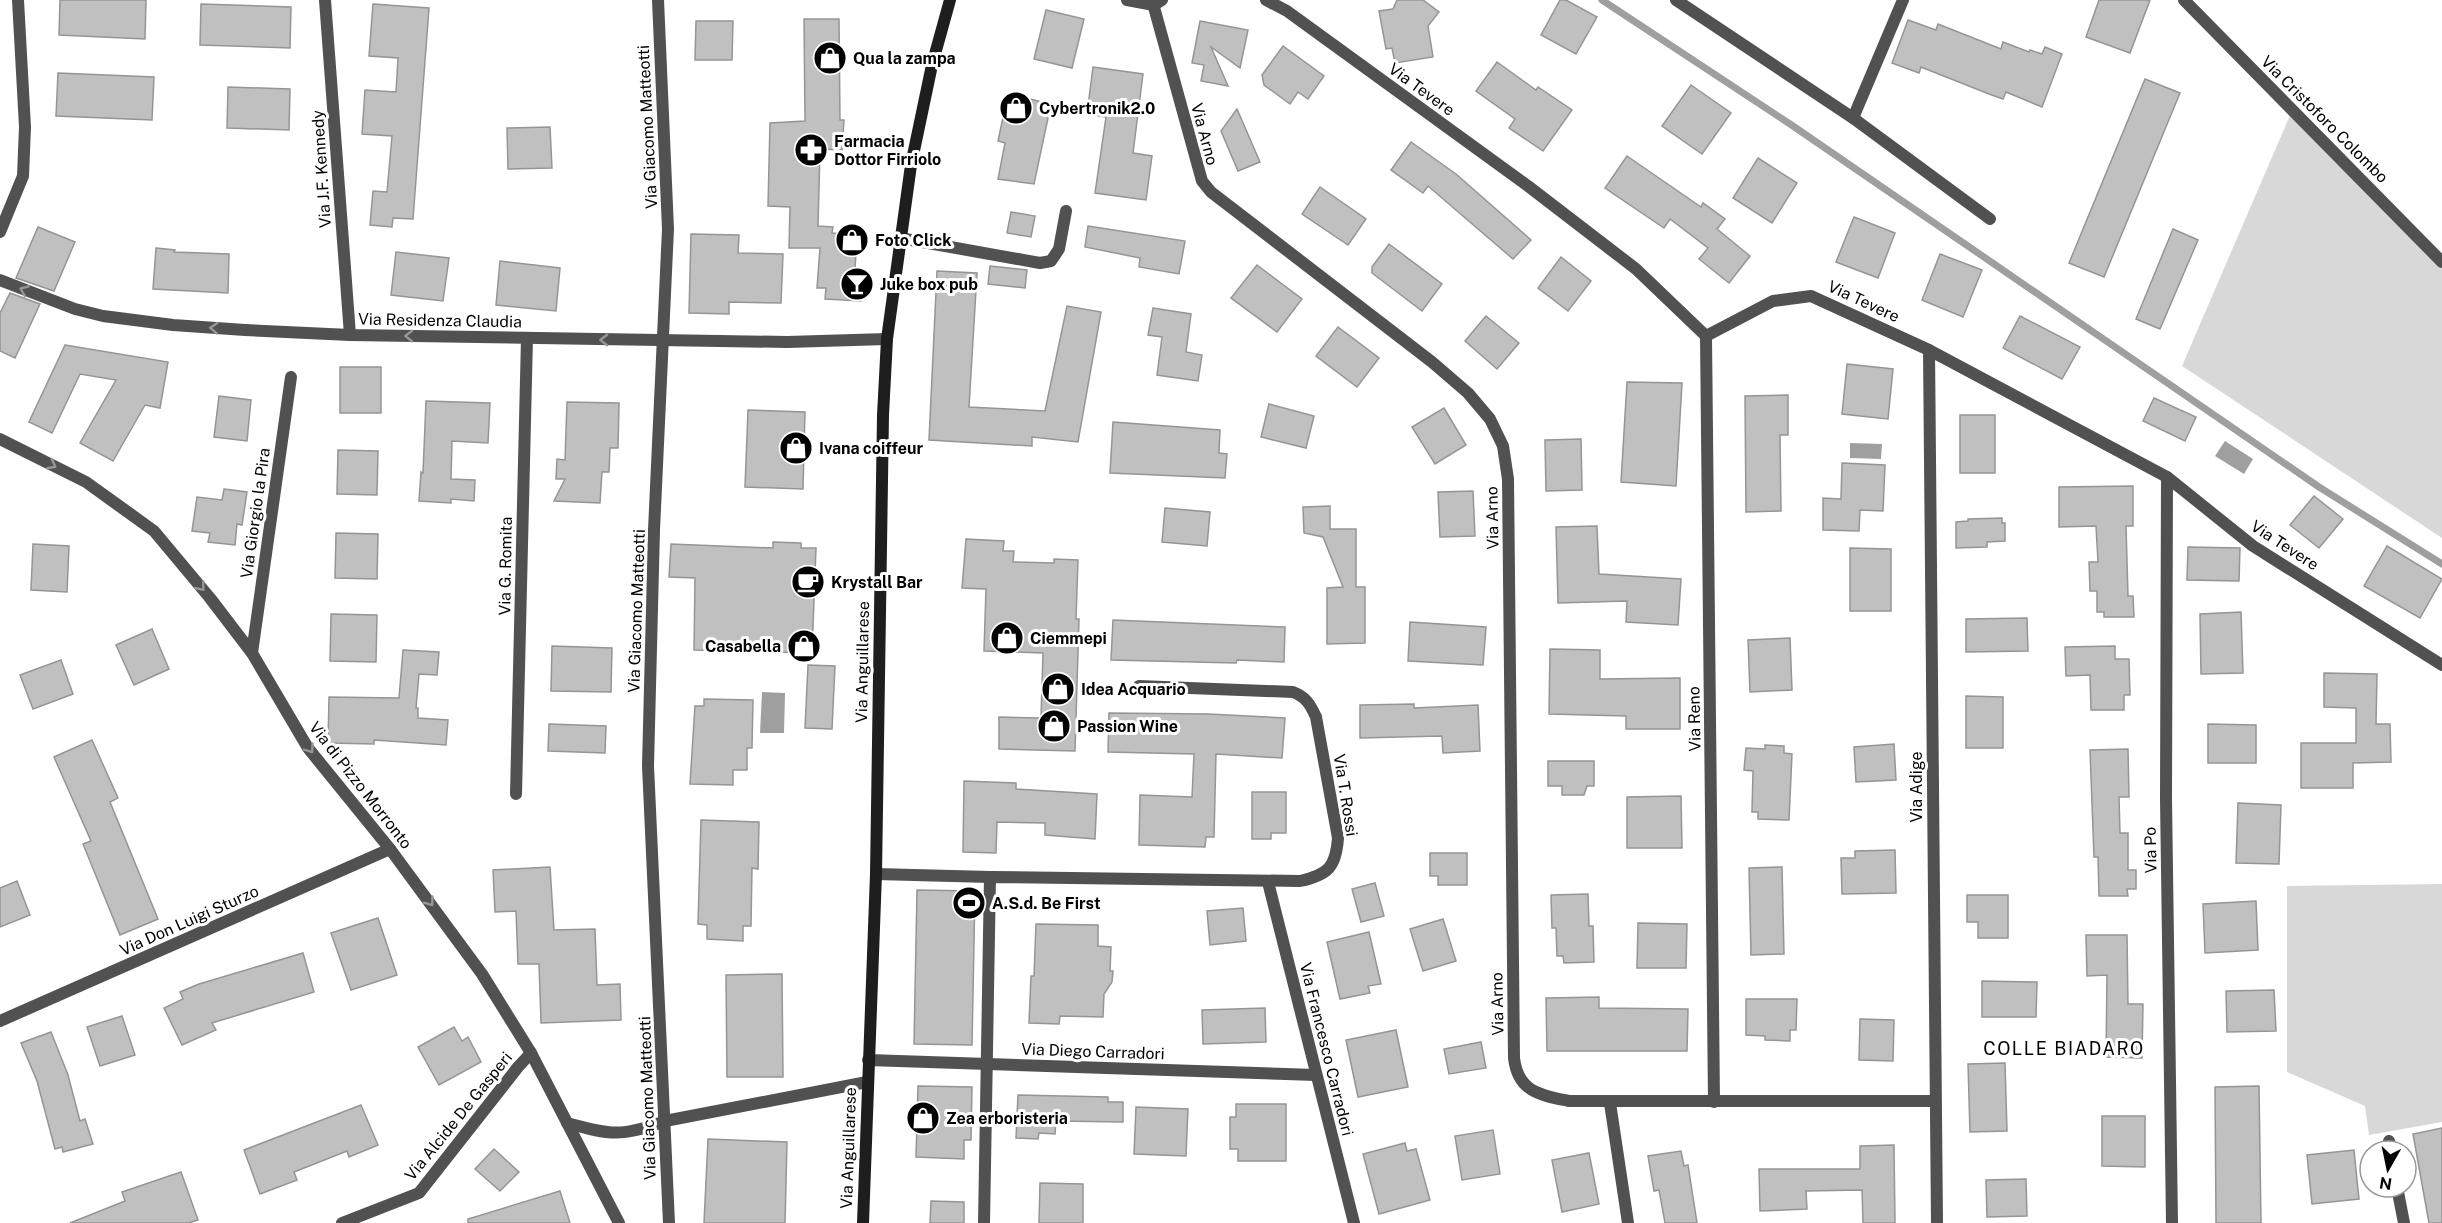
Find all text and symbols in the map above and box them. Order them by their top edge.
shop icon: Qua la zampa [812,40,848,76]
street label: Via Giacomo Matteotti [634,45,661,209]
place label: Qua la zampa [853,49,956,68]
street label: Via Cristoforo Colombo [2257,52,2392,187]
street label: Via Tevere [1385,59,1458,120]
shop icon: Cybertronik2.0 [998,90,1034,126]
place label: Cybertronik2.0 [1039,99,1155,118]
street label: Via Arno [1187,101,1222,167]
street label: Via J.F. Kennedy [308,109,335,229]
pharmacy icon: Farmacia Dottor Firriolo [793,132,829,168]
place label: Farmacia Dottor Firriolo [834,132,941,169]
shop icon: Foto Click [834,222,870,258]
place label: Foto Click [875,231,952,250]
bar icon: Juke box pub [839,266,875,302]
place label: Juke box pub [880,275,978,294]
street label: Via Tevere [1825,277,1903,326]
one-way arrow [19,286,30,298]
street label: Via Residenza Claudia [358,310,522,331]
one-way arrow [210,322,219,335]
one-way arrow [405,330,414,342]
one-way arrow [600,333,609,346]
shop icon: Ivana coiffeur [778,430,814,466]
place label: Ivana coiffeur [819,439,923,458]
street label: Via Giorgio la Pira [237,447,274,580]
one-way arrow [46,458,57,469]
street label: Via Arno [1482,486,1503,550]
street label: Via G. Romita [495,516,516,616]
street label: Via Tevere [2247,517,2322,574]
street label: Via Giacomo Matteotti [624,529,649,693]
cafe icon: Krystall Bar [790,564,826,600]
place label: Krystall Bar [831,573,923,592]
one-way arrow [194,580,205,591]
street label: Via Anguillarese [852,601,873,723]
shop icon: Ciemmepi [989,620,1025,656]
shop icon: Casabella [786,628,822,664]
place label: Ciemmepi [1030,629,1107,648]
place label: Casabella [705,637,781,656]
shop icon: Idea Acquario [1040,671,1076,707]
place label: Idea Acquario [1081,680,1186,699]
street label: Via Reno [1684,686,1705,752]
shop icon: Passion Wine [1036,708,1072,744]
place label: Passion Wine [1077,717,1178,736]
street label: Via di Pizzo Morronto [305,718,416,852]
one-way arrow [303,742,314,753]
street label: Via Adige [1907,752,1926,822]
street label: Via T. Rossi [1330,753,1361,837]
street label: Via Po [2141,827,2160,873]
street label: Via Don Luigi Sturzo [117,881,262,960]
sports icon: A.S.d. Be First [951,885,987,921]
place label: A.S.d. Be First [992,894,1101,913]
one-way arrow [422,896,433,907]
street label: Via Francesco Carradori [1296,961,1357,1138]
street label: Via Arno [1487,972,1508,1036]
street label: Via Giacomo Matteotti [635,1016,660,1180]
district label: COLLE BIADARO [1983,1038,2145,1059]
street label: Via Diego Carradori [1021,1039,1165,1064]
street label: Via Alcide De Gasperi [401,1048,516,1184]
street label: Via Anguillarese [837,1087,860,1209]
shop icon: Zea erboristeria [905,1100,941,1136]
place label: Zea erboristeria [946,1109,1068,1128]
north arrow [2358,1139,2418,1199]
text: N [2378,1173,2393,1194]

